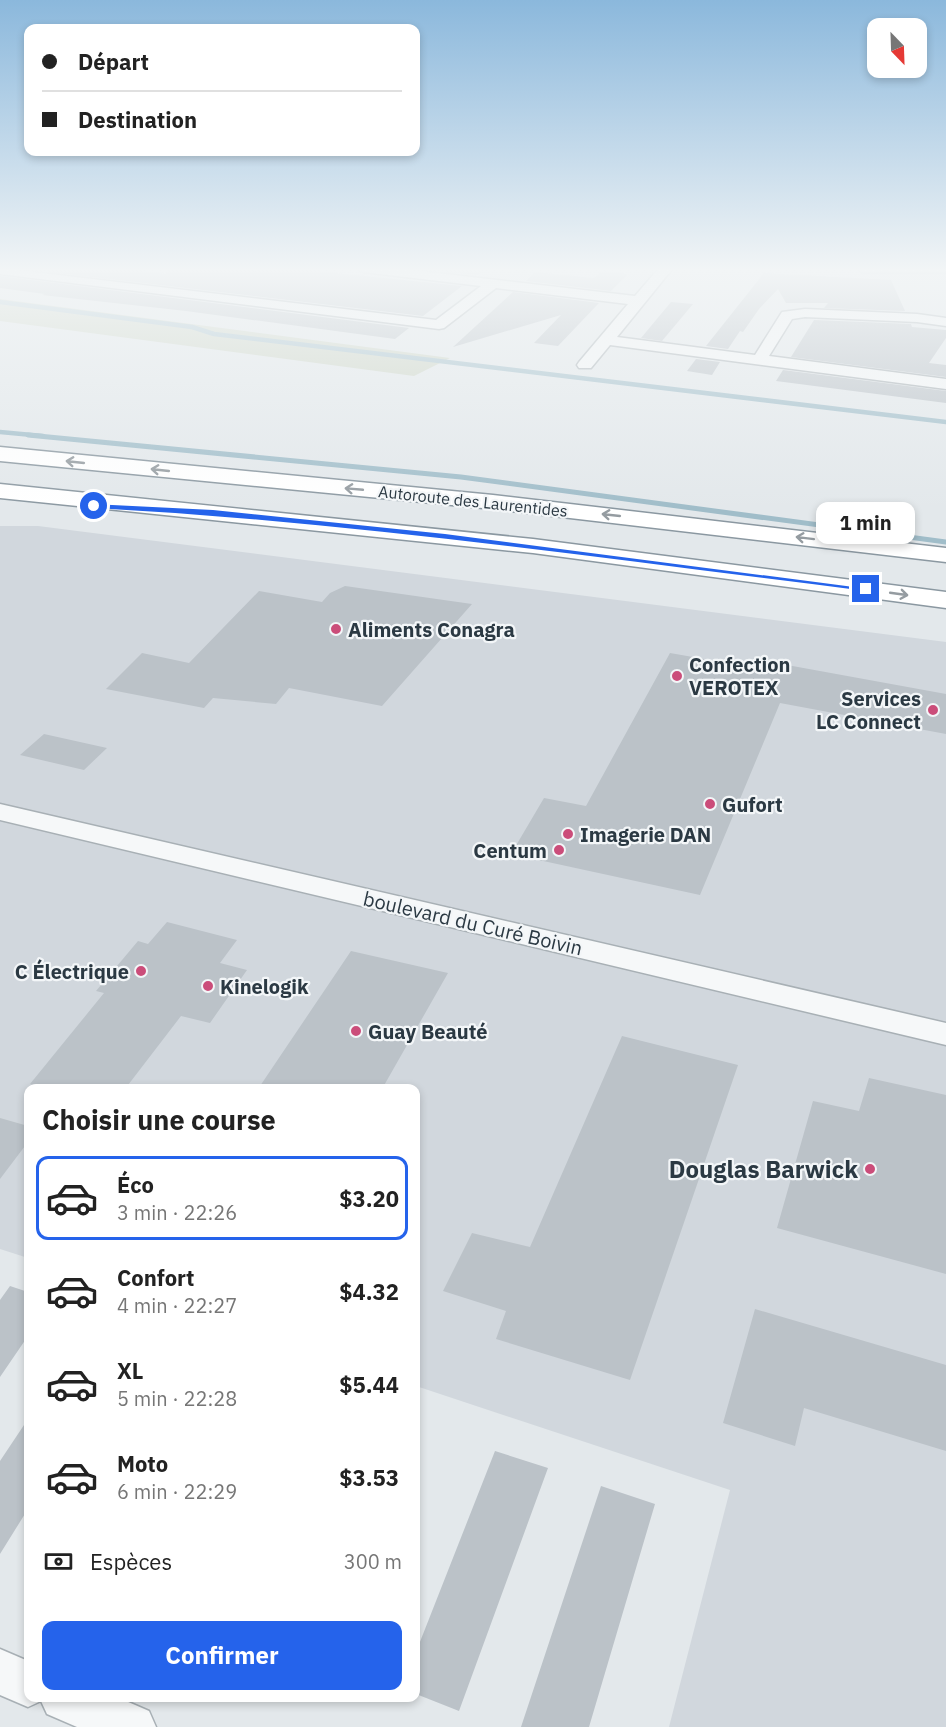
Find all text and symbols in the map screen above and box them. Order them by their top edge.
north arrow [867,18,927,78]
map controls [867,18,927,78]
text: Départ [78,47,149,76]
text: Destination [78,105,197,134]
one-way arrow [65,456,85,467]
one-way arrow [151,464,171,475]
street label: Autoroute des Laurentides [377,481,569,521]
one-way arrow [345,483,365,494]
route start [80,492,107,519]
callout: 1 min [816,502,916,544]
one-way arrow [601,509,621,520]
text: 1 min [839,509,892,536]
one-way arrow [795,532,815,543]
route end [852,575,879,602]
one-way arrow [889,588,908,599]
place label: Aliments Conagra [348,616,515,643]
marker: Aliments Conagra [329,622,343,636]
place label: Confection VEROTEX [689,651,791,701]
marker: Confection VEROTEX [670,669,684,683]
place label: Services LC Connect [816,685,921,735]
marker: Services LC Connect [926,703,940,717]
place label: Gufort [722,791,783,818]
marker: Gufort [703,797,717,811]
place label: Imagerie DAN [580,821,711,848]
marker: Imagerie DAN [561,827,575,841]
place label: Centum [473,837,547,864]
marker: Centum [552,843,566,857]
street label: boulevard du Curé Boivin [361,885,585,961]
place label: C Électrique [15,958,129,985]
marker: C Électrique [134,964,148,978]
place label: Kinelogik [220,973,309,1000]
marker: Kinelogik [201,979,215,993]
place label: Guay Beauté [368,1018,488,1045]
marker: Guay Beauté [349,1024,363,1038]
text: Choisir une course [42,1102,276,1137]
place label: Douglas Barwick [669,1153,858,1185]
marker: Douglas Barwick [863,1162,877,1176]
text: Éco [117,1170,154,1199]
icon: car [45,1171,99,1225]
text: $3.20 [339,1184,399,1213]
text: 3 min · 22:26 [117,1199,237,1226]
text: Confort [117,1263,195,1292]
icon: car [45,1264,99,1318]
text: $4.32 [339,1277,399,1306]
text: 4 min · 22:27 [117,1292,237,1319]
text: XL [117,1356,143,1385]
icon: car [45,1357,99,1411]
text: $5.44 [339,1370,399,1399]
text: 5 min · 22:28 [117,1385,237,1412]
text: Moto [117,1449,168,1478]
icon: car [45,1450,99,1504]
text: $3.53 [339,1463,399,1492]
text: 6 min · 22:29 [117,1478,237,1505]
icon: cash [42,1545,75,1578]
text: Espèces [90,1547,172,1576]
text: 300 m [344,1548,402,1575]
button: Confirmer [42,1621,402,1690]

